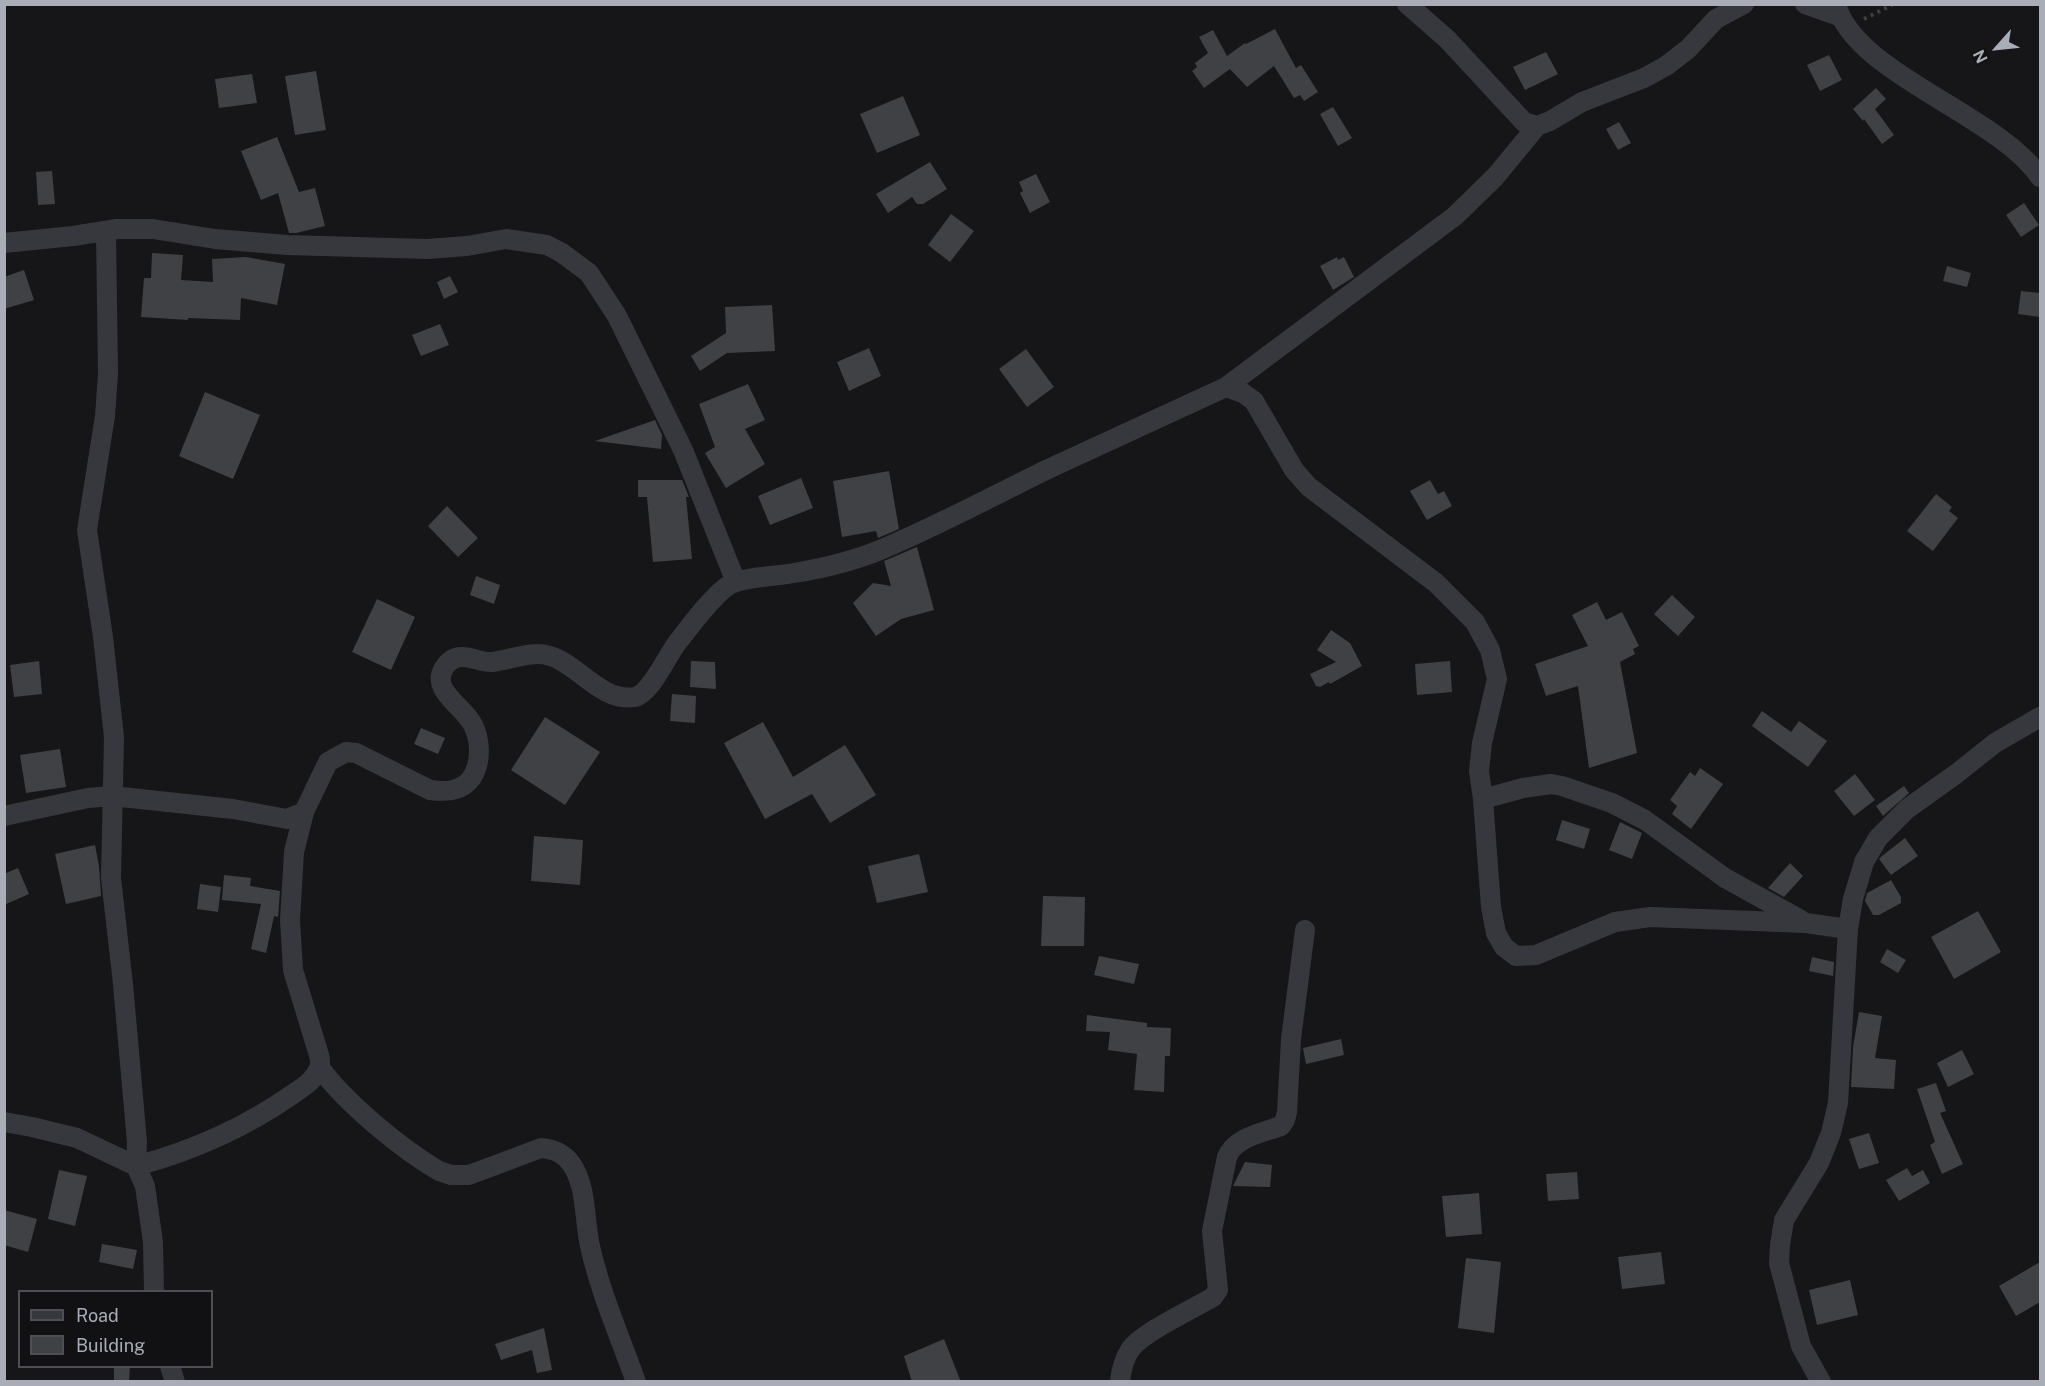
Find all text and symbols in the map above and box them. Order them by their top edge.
north arrow [1967,18,2027,78]
text: N [1969,47,1992,66]
legend [18,1290,213,1368]
text: Road [76,1305,119,1326]
text: Building [76,1335,145,1356]

